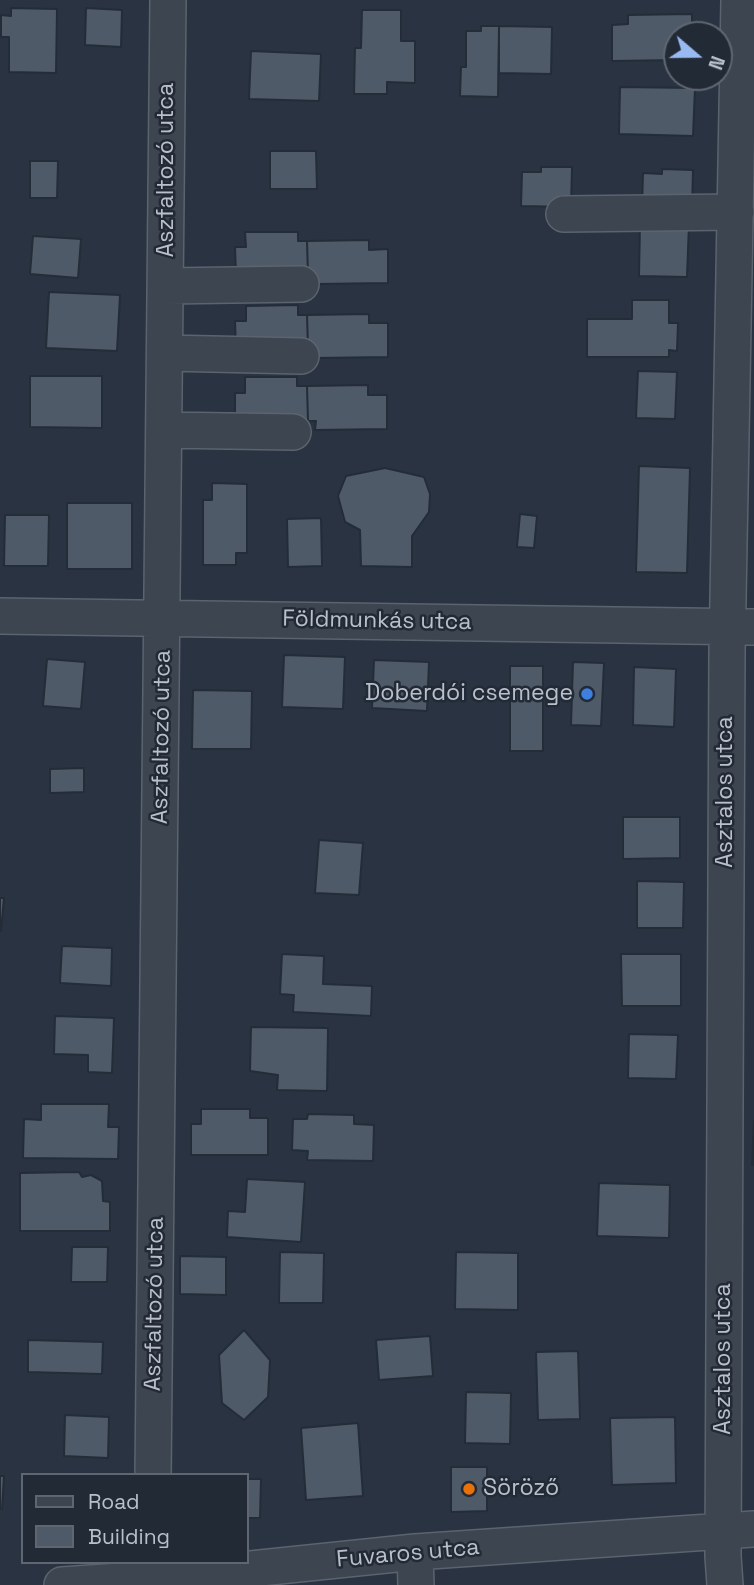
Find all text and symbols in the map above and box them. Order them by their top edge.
north arrow [663,21,733,91]
text: N [702,52,730,73]
street label: Aszfaltozó utca [153,83,181,257]
street label: Földmunkás utca [282,606,472,636]
street label: Aszfaltozó utca [147,650,177,824]
place label: Doberdói csemege [365,680,573,708]
marker: Doberdói csemege [579,686,595,702]
street label: Asztalos utca [712,716,740,868]
street label: Aszfaltozó utca [140,1217,170,1391]
street label: Asztalos utca [710,1283,738,1435]
legend [21,1473,248,1564]
place label: Söröző [483,1475,559,1503]
marker: Söröző [461,1481,477,1497]
text: Road [88,1488,140,1515]
text: Building [88,1523,170,1550]
street label: Fuvaros utca [335,1534,481,1574]

